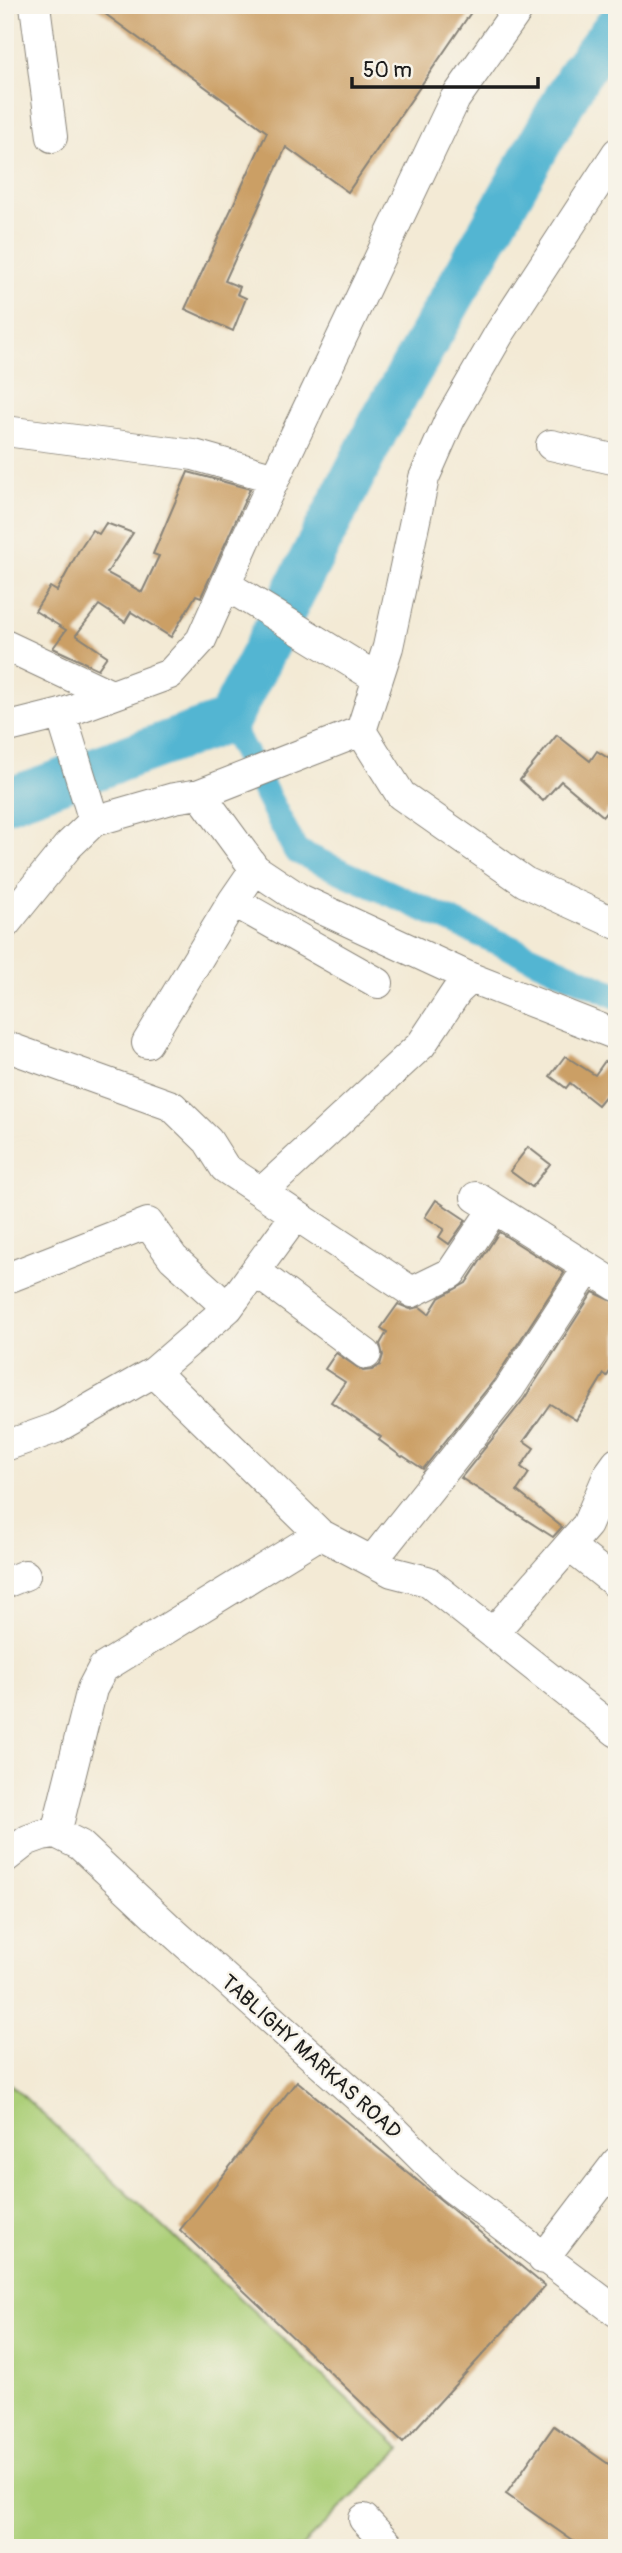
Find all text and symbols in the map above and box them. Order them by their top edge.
scale bar [352,46,538,90]
text: 50 m [363,57,412,84]
street label: TABLIGHY MARKAS ROAD [215,1969,407,2145]

